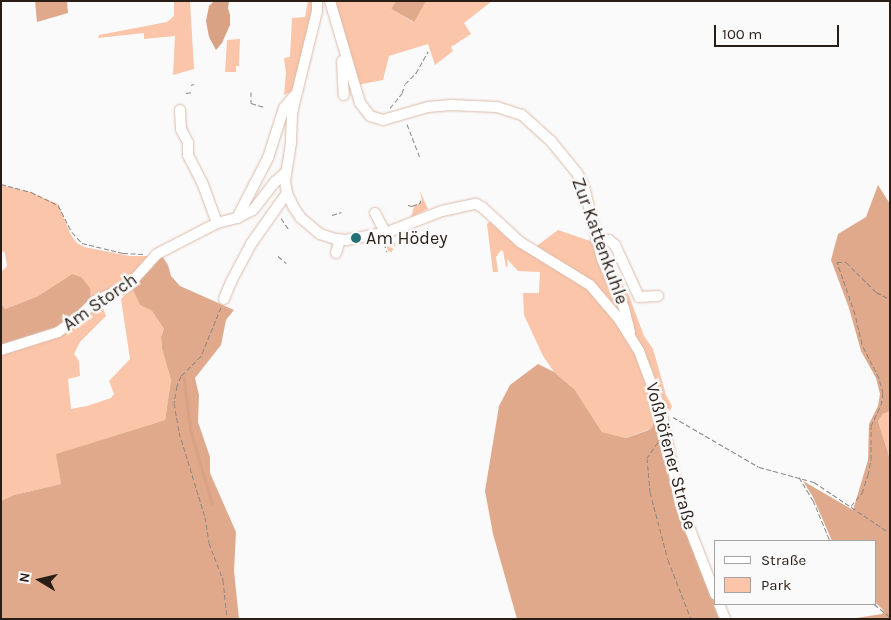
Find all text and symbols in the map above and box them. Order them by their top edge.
scale bar [716,15,841,47]
text: 100 m [722,25,762,43]
street label: Zur Kattenkuhle [567,175,633,307]
place label: Am Hödey [366,227,448,249]
marker: Am Hödey [350,232,362,244]
street label: Am Storch [59,269,141,335]
street label: Voßhöfener Straße [641,380,701,532]
legend [714,540,876,605]
text: Straße [761,551,806,569]
north arrow [15,555,65,605]
text: N [16,571,34,584]
text: Park [761,576,791,594]

